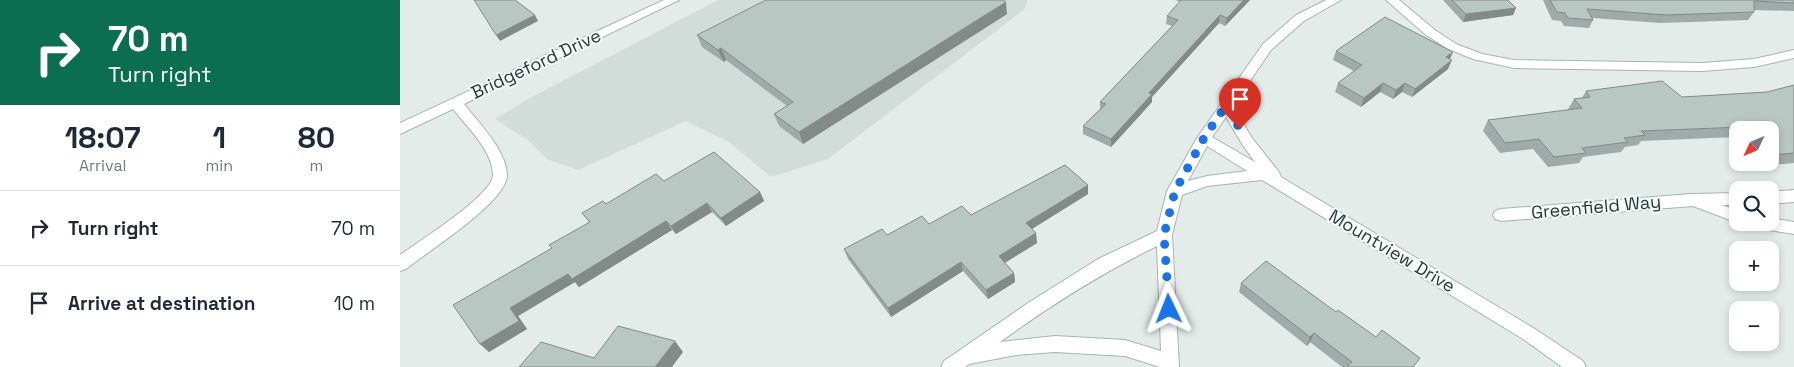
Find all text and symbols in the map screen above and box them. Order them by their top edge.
text: 70 m [108,17,189,61]
icon: right [25,20,90,85]
street label: Bridgeford Drive [467,23,605,104]
text: Turn right [108,60,211,88]
pin [1219,78,1261,129]
icon: arrive [1226,85,1254,113]
text: 18:07 [65,118,141,157]
text: 1 [212,118,226,157]
text: 80 [298,118,335,157]
north arrow [1729,121,1779,171]
map controls [1729,121,1779,351]
text: Arrival [79,155,127,176]
text: min [206,155,233,176]
text: m [310,155,323,176]
button: search [1729,181,1779,231]
street label: Greenfield Way [1530,189,1662,224]
street label: Mountview Drive [1325,204,1460,297]
icon: right [25,214,53,242]
text: Turn right [68,216,158,241]
text: 70 m [331,216,375,241]
button: + [1729,241,1779,291]
position arrow [1142,282,1194,334]
icon: arrive [25,289,53,317]
text: Arrive at destination [68,291,256,316]
text: 10 m [334,291,375,316]
button: − [1729,301,1779,351]

